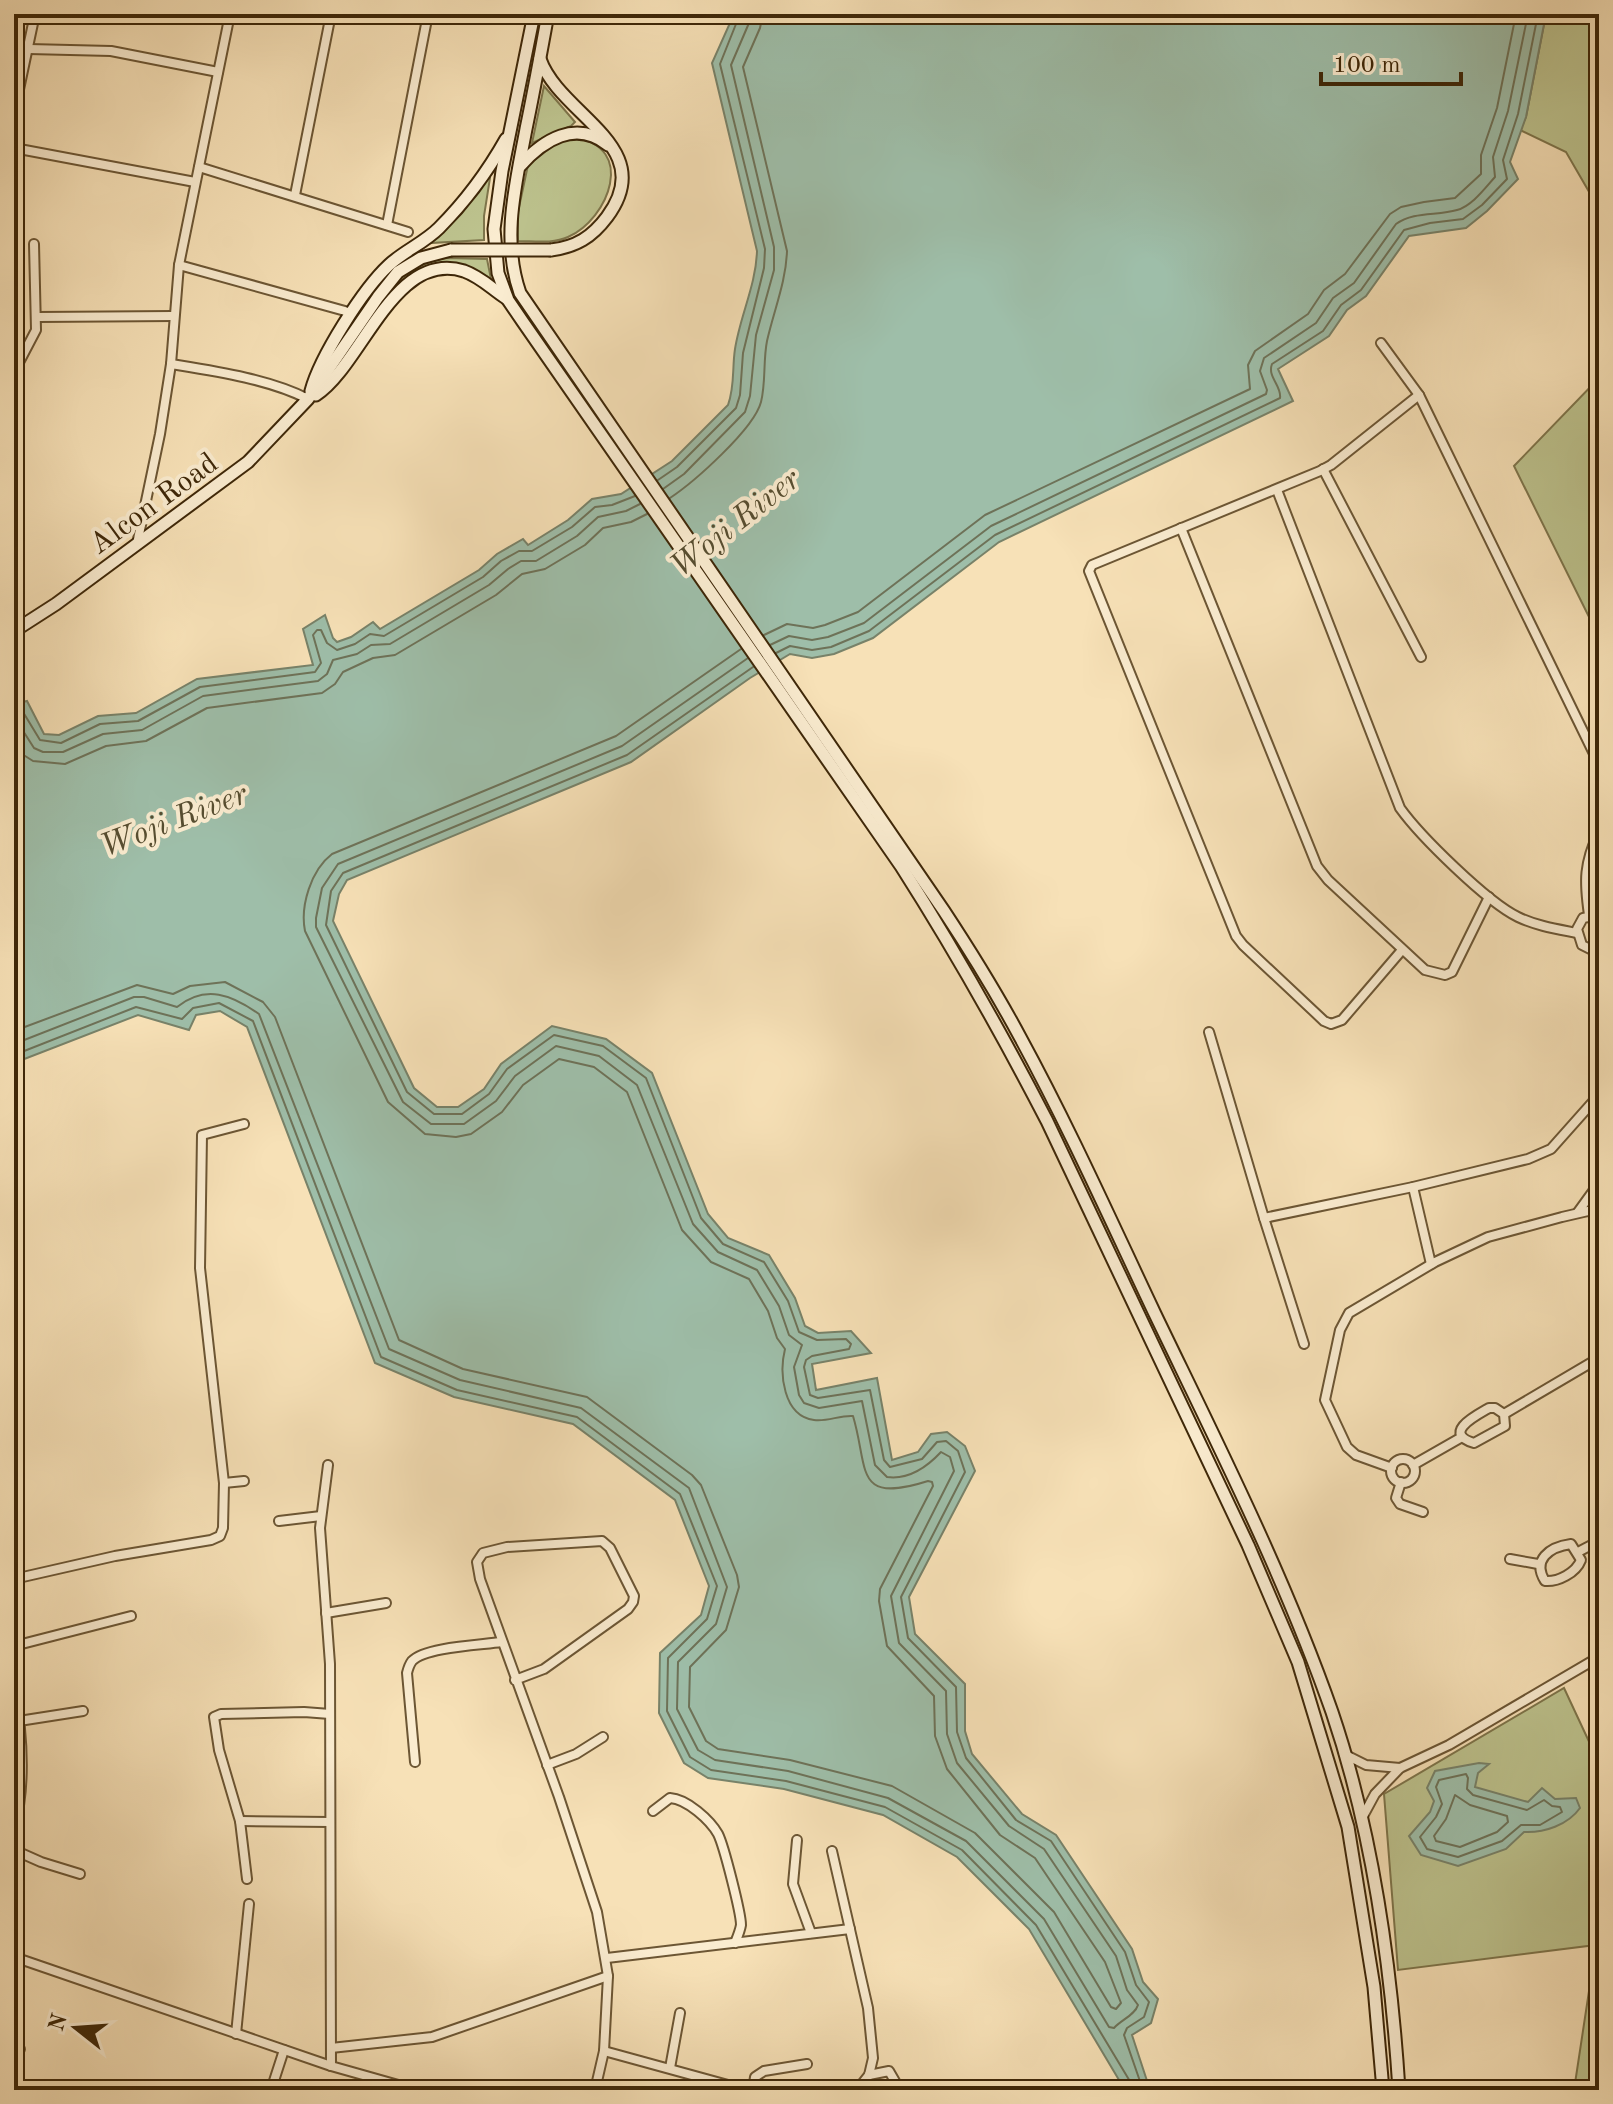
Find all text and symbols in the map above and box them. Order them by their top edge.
scale bar [1321,36,1461,86]
text: 100 m [1333,54,1401,78]
street label: Alcon Road [85,448,224,561]
water label: Woji River [665,463,808,585]
water label: Woji River [96,779,253,865]
north arrow [36,1988,116,2068]
text: N [46,2011,72,2034]

